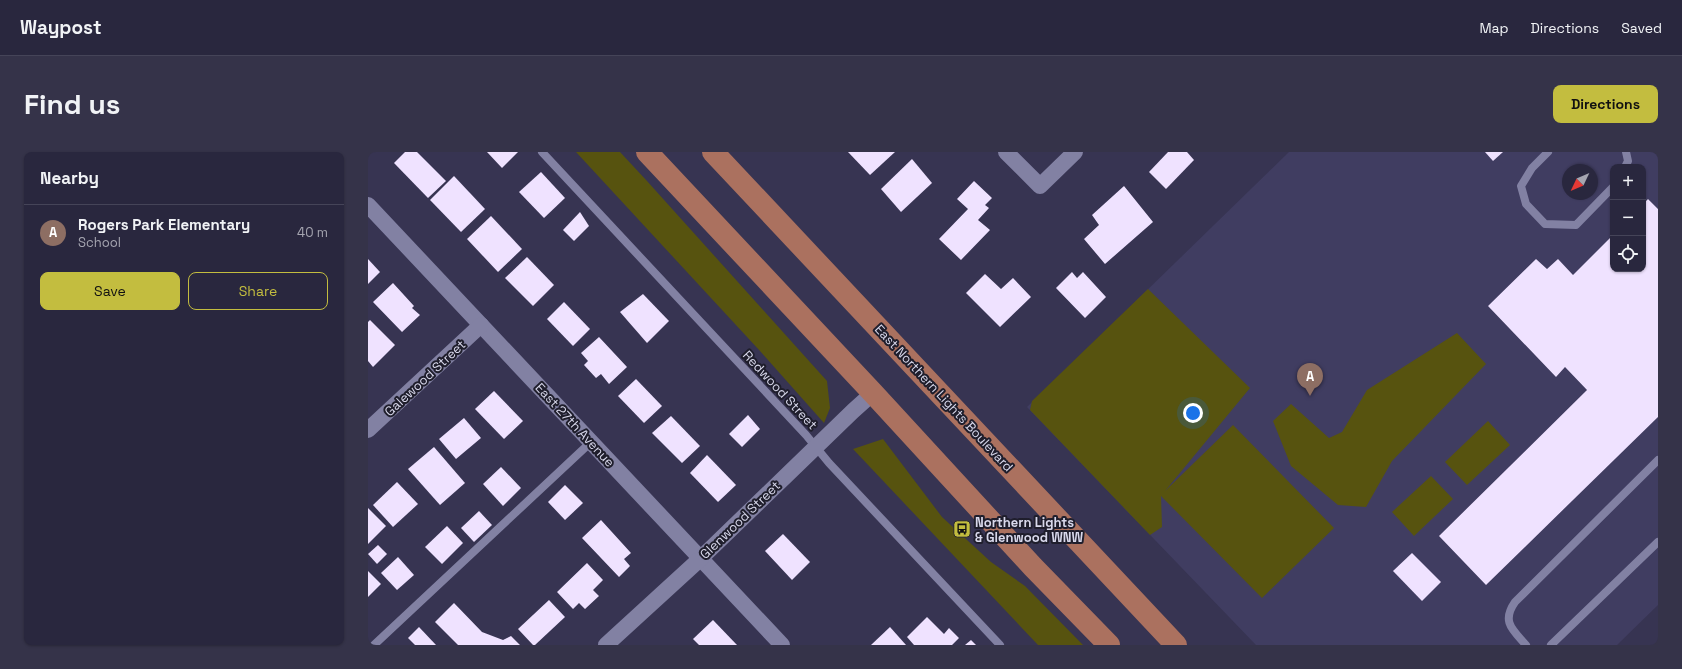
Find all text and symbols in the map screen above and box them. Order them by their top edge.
text: Waypost [20,15,102,40]
text: Map [1479,19,1509,37]
text: Directions [1531,19,1599,37]
text: Saved [1621,19,1662,37]
button: Directions [1553,85,1658,123]
text: Find us [24,86,121,122]
north arrow [1562,164,1598,200]
map controls [1610,164,1646,272]
button: + [1610,164,1646,200]
text: Nearby [40,167,99,189]
button: − [1610,200,1646,236]
text: Rogers Park Elementary [78,215,250,234]
text: A [49,224,57,241]
text: 40 m [297,224,328,241]
text: School [78,234,121,251]
button: locate [1610,236,1646,272]
button: Save [40,272,180,310]
button: Share [188,272,328,310]
street label: East Northern Lights Boulevard [871,321,1017,475]
street label: Galewood Street [381,336,469,420]
street label: Redwood Street [739,347,821,433]
pin: A [1297,363,1323,396]
street label: East 27th Avenue [532,379,618,471]
your location [1183,403,1203,423]
street label: Glenwood Street [696,477,784,563]
place label: Northern Lights & Glenwood WNW [975,514,1084,546]
bus stop icon: Northern Lights & Glenwood WNW [952,519,972,539]

